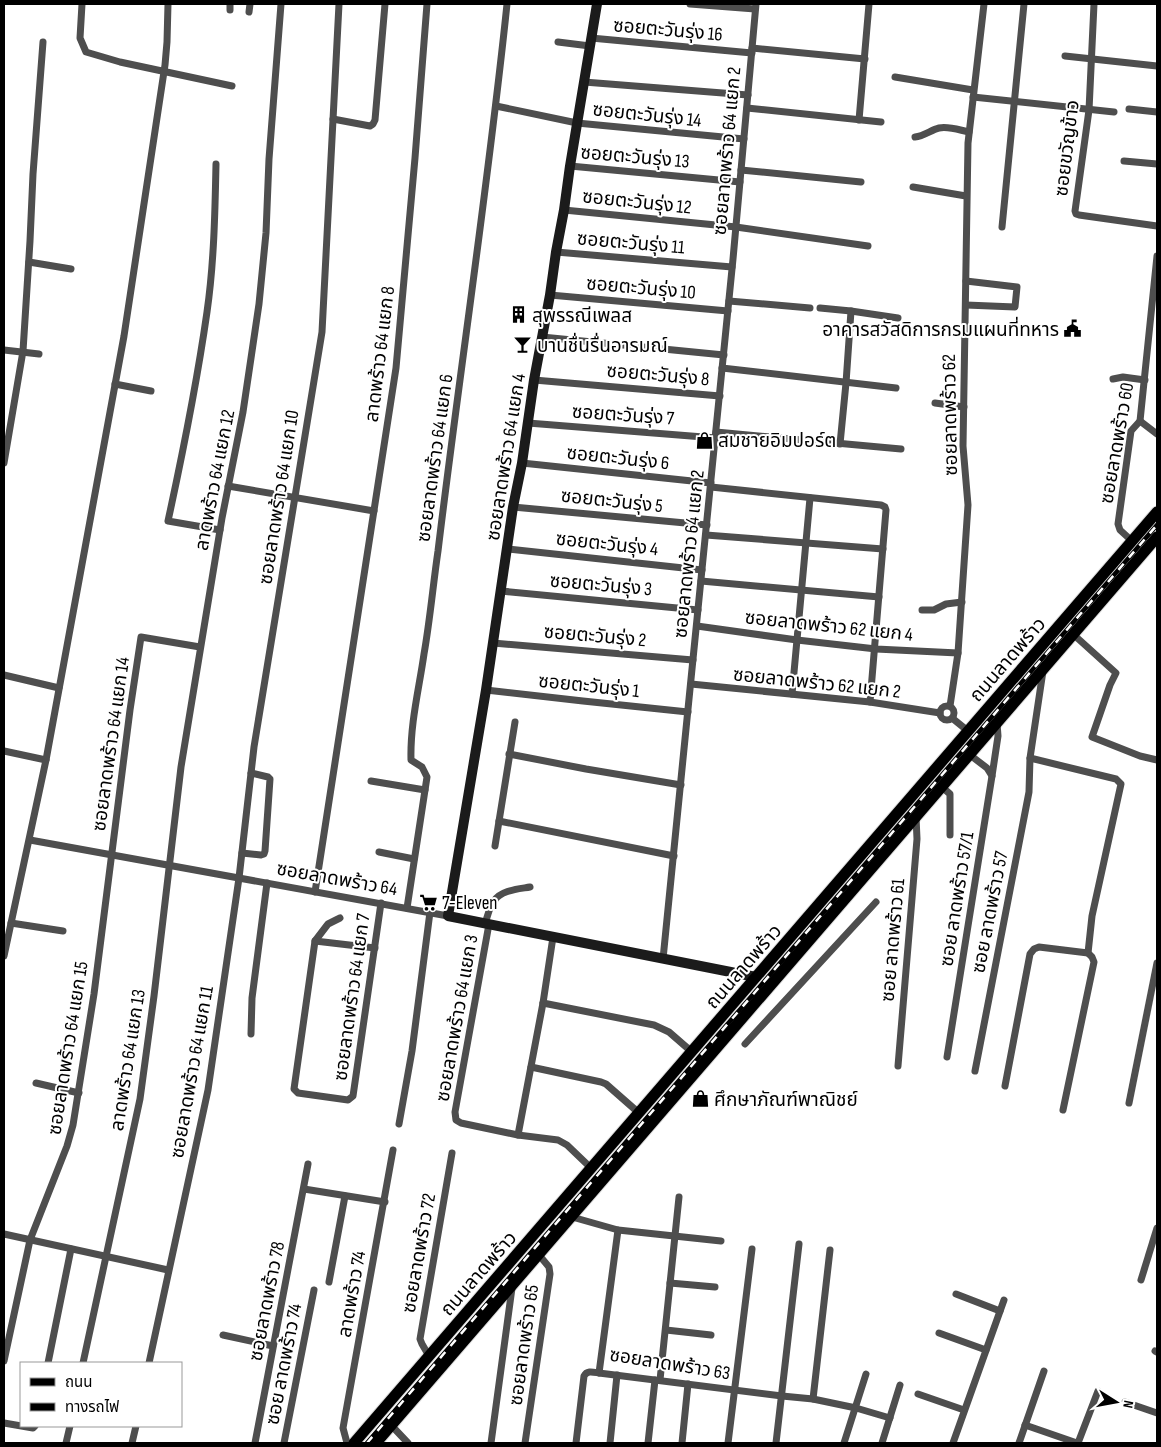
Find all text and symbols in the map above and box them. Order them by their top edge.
street label: ซอยตะวันรุ่ง 16 [612,13,724,47]
street label: ซอยลาดพร้าว 64 แยก 2 [708,66,746,236]
street label: ซอยตะวันรุ่ง 14 [591,97,703,133]
street label: ซอยขวัญข้าว [1049,98,1085,198]
street label: ซอยตะวันรุ่ง 13 [579,140,690,174]
street label: ซอยตะวันรุ่ง 12 [581,184,693,220]
street label: ซอยตะวันรุ่ง 11 [576,226,686,260]
street label: ซอยตะวันรุ่ง 10 [585,271,697,305]
street label: ลาดพร้าว 64 แยก 8 [360,285,400,423]
building icon: สุพรรณีเพลส [508,305,528,325]
place label: สุพรรณีเพลส [532,305,632,328]
place label: อาคารสวัสดิการกรมแผนที่ทหาร [822,316,1059,342]
public building icon: อาคารสวัสดิการกรมแผนที่ทหาร [1063,319,1083,339]
place label: บานชื่นรื่นอารมณ์ [537,332,668,358]
bar icon: บานชื่นรื่นอารมณ์ [513,335,533,355]
street label: ซอยลาดพร้าว 62 [937,354,963,476]
street label: ซอยตะวันรุ่ง 8 [606,359,710,391]
street label: ซอยลาดพร้าว 64 แยก 4 [481,372,531,543]
street label: ซอยลาดพร้าว 64 แยก 6 [411,373,459,544]
street label: ซอยลาดพร้าว 60 [1095,381,1139,506]
street label: ซอยตะวันรุ่ง 7 [571,399,675,431]
street label: ลาดพร้าว 64 แยก 12 [190,408,240,553]
street label: ซอยลาดพร้าว 64 แยก 10 [253,408,305,586]
shop icon: สมชายอิมปอร์ต [694,430,714,450]
place label: สมชายอิมปอร์ต [718,430,836,453]
street label: ซอยตะวันรุ่ง 6 [565,441,670,475]
street label: ซอยลาดพร้าว 64 แยก 2 [668,469,710,639]
street label: ซอยตะวันรุ่ง 5 [560,484,664,518]
street label: ซอยตะวันรุ่ง 4 [555,527,659,561]
street label: ซอยตะวันรุ่ง 3 [549,569,653,601]
street label: ซอยลาดพร้าว 62 แยก 4 [744,605,914,647]
street label: ถนนลาดพร้าว [964,612,1051,707]
street label: ซอยตะวันรุ่ง 2 [543,620,647,652]
street label: ซอยลาดพร้าว 64 แยก 14 [87,655,135,833]
street label: ซอยลาดพร้าว 62 แยก 2 [732,662,902,704]
street label: ซอยตะวันรุ่ง 1 [537,669,641,703]
street label: ซอย ลาดพร้าว 57/1 [935,830,980,968]
street label: ซอย ลาดพร้าว 57 [966,849,1014,975]
street label: ซอยลาดพร้าว 64 [275,857,399,901]
street label: ซอย ลาดพร้าว 61 [876,877,910,1003]
supermarket icon: 7-Eleven [418,892,438,912]
place label: 7-Eleven [442,892,497,915]
street label: ซอยลาดพร้าว 64 แยก 7 [328,912,376,1082]
street label: ถนนลาดพร้าว [700,919,787,1014]
street label: ซอยลาดพร้าว 64 แยก 3 [430,933,483,1104]
street label: ซอยลาดพร้าว 64 แยก 15 [42,960,94,1137]
street label: ซอยลาดพร้าว 64 แยก 11 [165,984,219,1160]
street label: ลาดพร้าว 64 แยก 13 [105,988,151,1133]
shop icon: ศึกษาภัณฑ์พาณิชย์ [690,1089,710,1109]
place label: ศึกษาภัณฑ์พาณิชย์ [714,1089,858,1112]
street label: ซอยลาดพร้าว 72 [397,1192,441,1315]
street label: ถนนลาดพร้าว [435,1226,522,1321]
street label: ซอยลาดพร้าว 78 [244,1239,290,1363]
street label: ลาดพร้าว 74 [333,1249,371,1339]
street label: ซอยลาดพร้าว 65 [504,1283,544,1407]
street label: ซอย ลาดพร้าว 74 [260,1301,308,1427]
street label: ซอยลาดพร้าว 63 [608,1343,732,1385]
legend [20,1362,182,1427]
text: ถนน [65,1373,92,1392]
north arrow [1091,1377,1141,1427]
text: ทางรถไฟ [65,1398,119,1417]
text: N [1119,1399,1137,1410]

